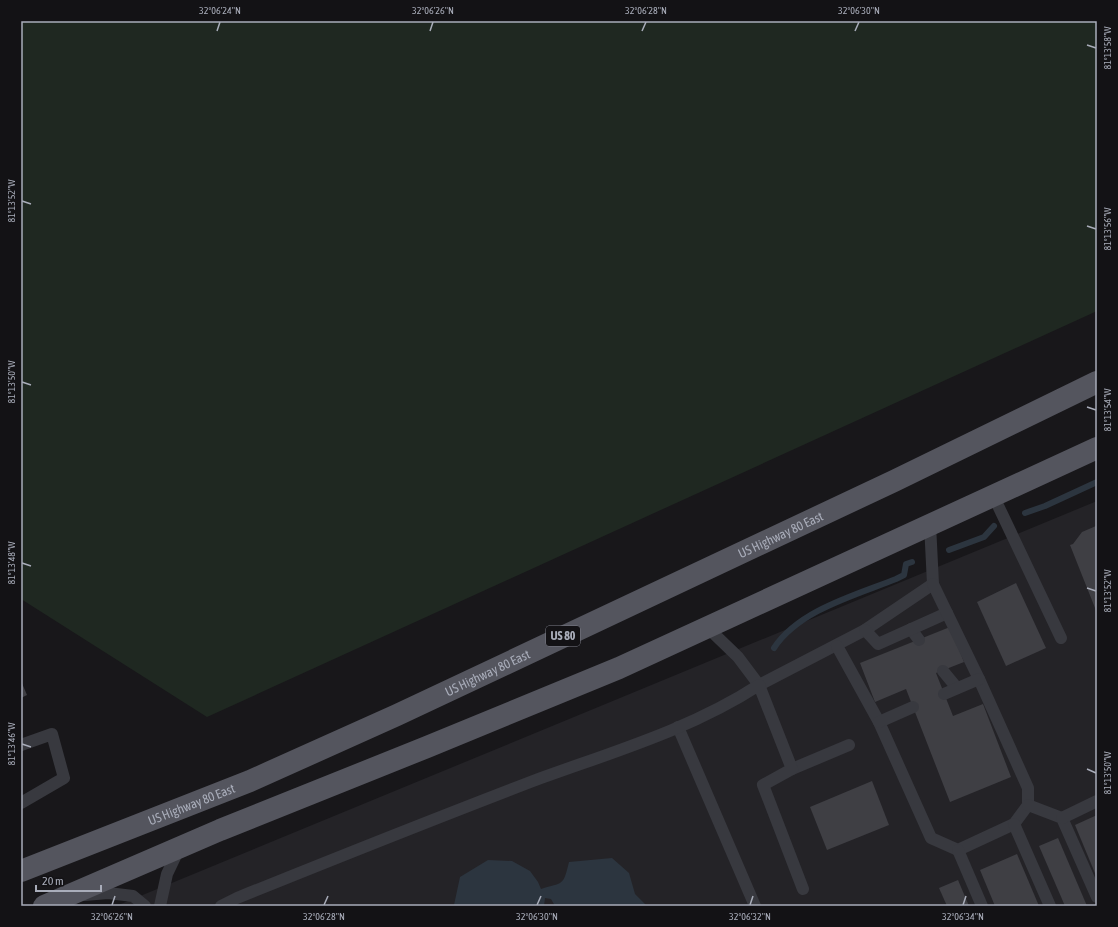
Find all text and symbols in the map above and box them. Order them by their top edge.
text: 32°06'24"N [199,5,241,16]
text: 32°06'26"N [412,5,454,16]
text: 32°06'28"N [625,5,667,16]
text: 32°06'30"N [838,5,880,16]
text: 81°13'58"W [1102,26,1113,70]
text: 81°13'52"W [6,179,17,223]
text: 81°13'56"W [1102,207,1113,251]
text: 81°13'50"W [6,360,17,404]
text: 81°13'54"W [1102,388,1113,432]
street label: US Highway 80 East [736,508,826,561]
text: 81°13'48"W [6,541,17,585]
text: 81°13'52"W [1102,569,1113,613]
road number: US 80 [546,626,580,646]
street label: US Highway 80 East [443,646,533,699]
text: 81°13'46"W [6,722,17,766]
text: 81°13'50"W [1102,751,1113,795]
street label: US Highway 80 East [146,781,237,828]
scale bar [36,867,101,893]
text: 20 m [42,874,64,888]
text: 32°06'26"N [91,911,133,922]
text: 32°06'28"N [303,911,345,922]
text: 32°06'30"N [516,911,558,922]
text: 32°06'32"N [729,911,771,922]
text: 32°06'34"N [942,911,984,922]

